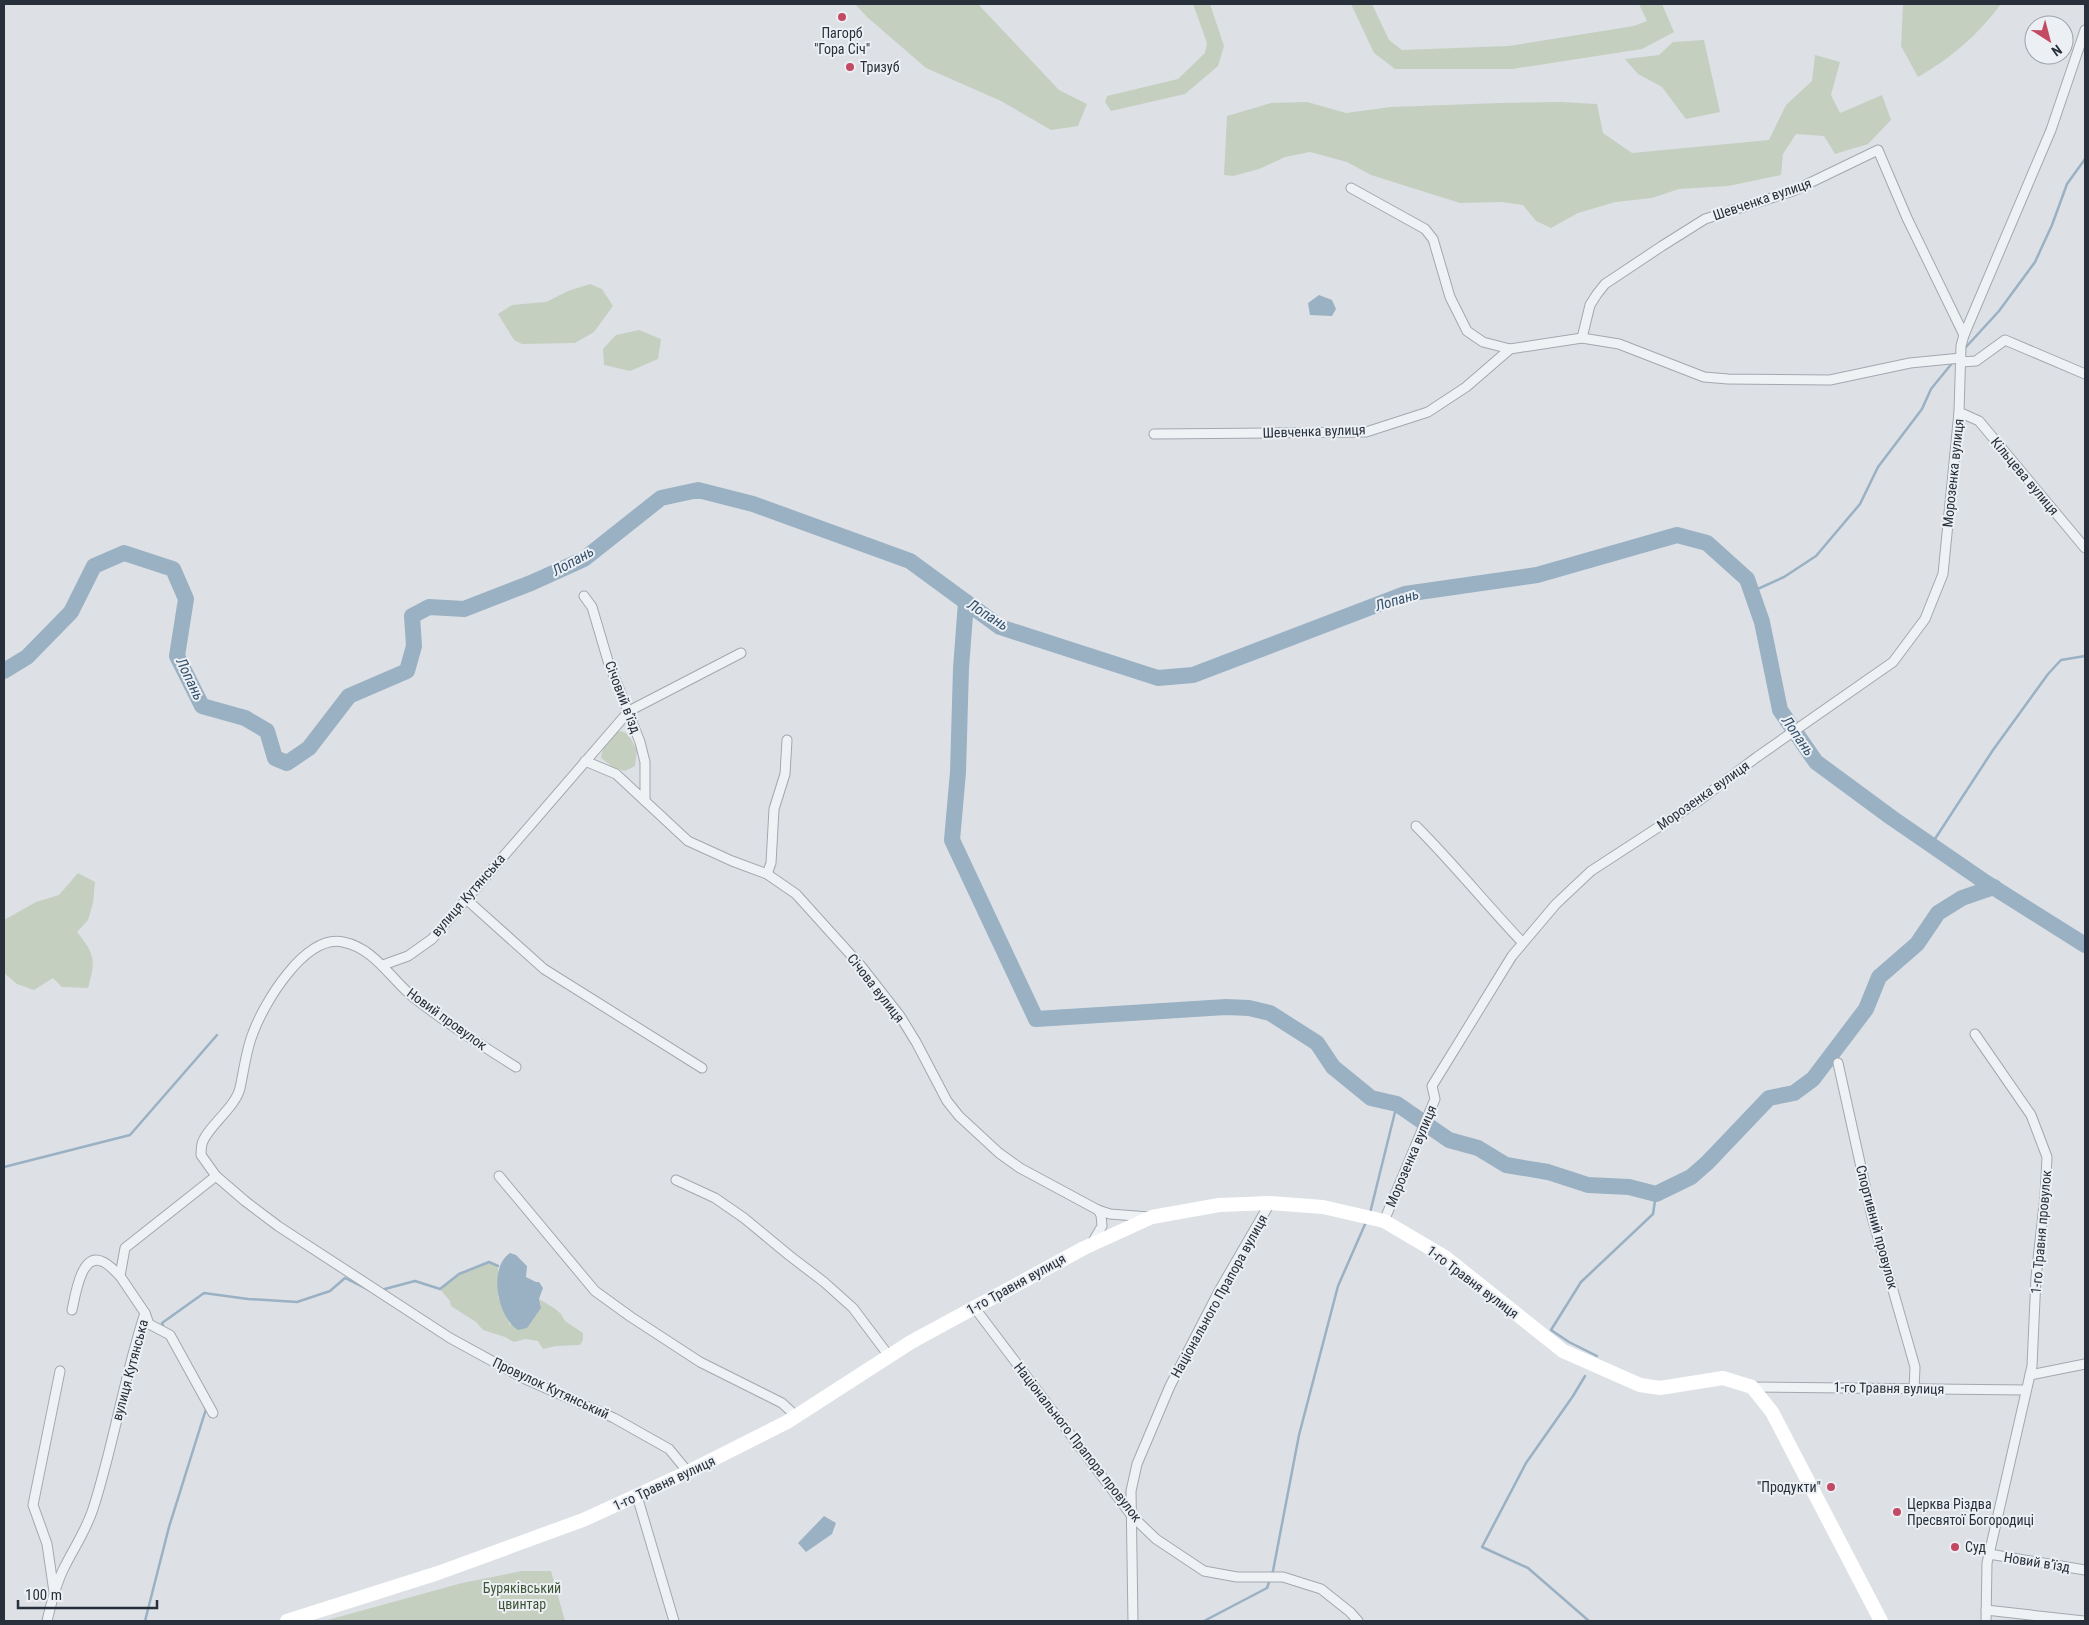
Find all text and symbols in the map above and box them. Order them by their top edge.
marker: Пагорб "Гора Січ" [836,11,848,23]
north arrow [2024,15,2074,65]
place label: Пагорб "Гора Січ" [814,25,870,57]
text: N [2048,42,2065,60]
place label: Тризуб [860,59,900,75]
marker: Тризуб [844,61,856,73]
street label: Шевченка вулиця [1711,175,1813,223]
street label: Морозенка вулиця [1939,418,1967,528]
street label: Шевченка вулиця [1262,421,1366,441]
street label: Кільцева вулиця [1988,434,2062,518]
water label: Лопань [548,542,597,580]
water label: Лопань [1372,585,1421,615]
water label: Лопань [963,595,1012,635]
water label: Лопань [172,654,208,703]
street label: Січовий в’їзд [602,659,644,736]
water label: Лопань [1777,712,1818,760]
street label: Морозенка вулиця [1654,757,1752,833]
street label: вулиця Кутянська [428,850,508,940]
street label: Січова вулиця [844,950,908,1026]
street label: Новий провулок [404,985,490,1053]
street label: Морозенка вулиця [1382,1103,1440,1209]
street label: Спортивний провулок [1853,1163,1901,1291]
street label: 1-го Травня провулок [2028,1169,2054,1295]
street label: Національного Прапора вулиця [1167,1211,1271,1381]
street label: 1-го Травня вулиця [1424,1242,1522,1322]
street label: 1-го Травня вулиця [964,1250,1068,1318]
street label: вулиця Кутянська [109,1318,151,1422]
street label: Провулок Кутянський [490,1354,612,1422]
street label: Національного Прапора провулок [1011,1359,1145,1525]
street label: 1-го Травня вулиця [1834,1379,1944,1397]
street label: 1-го Травня вулиця [610,1452,718,1514]
place label: "Продукти" [1757,1479,1821,1495]
marker: "Продукти" [1825,1481,1837,1493]
place label: Церква Різдва Пресвятої Богородиці [1907,1496,2034,1528]
marker: Церква Різдва Пресвятої Богородиці [1891,1506,1903,1518]
place label: Суд [1965,1539,1986,1555]
marker: Суд [1949,1541,1961,1553]
street label: Новий в’їзд [2003,1549,2072,1575]
scale bar [18,1578,156,1610]
park label: Буряківський цвинтар [483,1580,561,1612]
text: 100 m [25,1586,62,1604]

